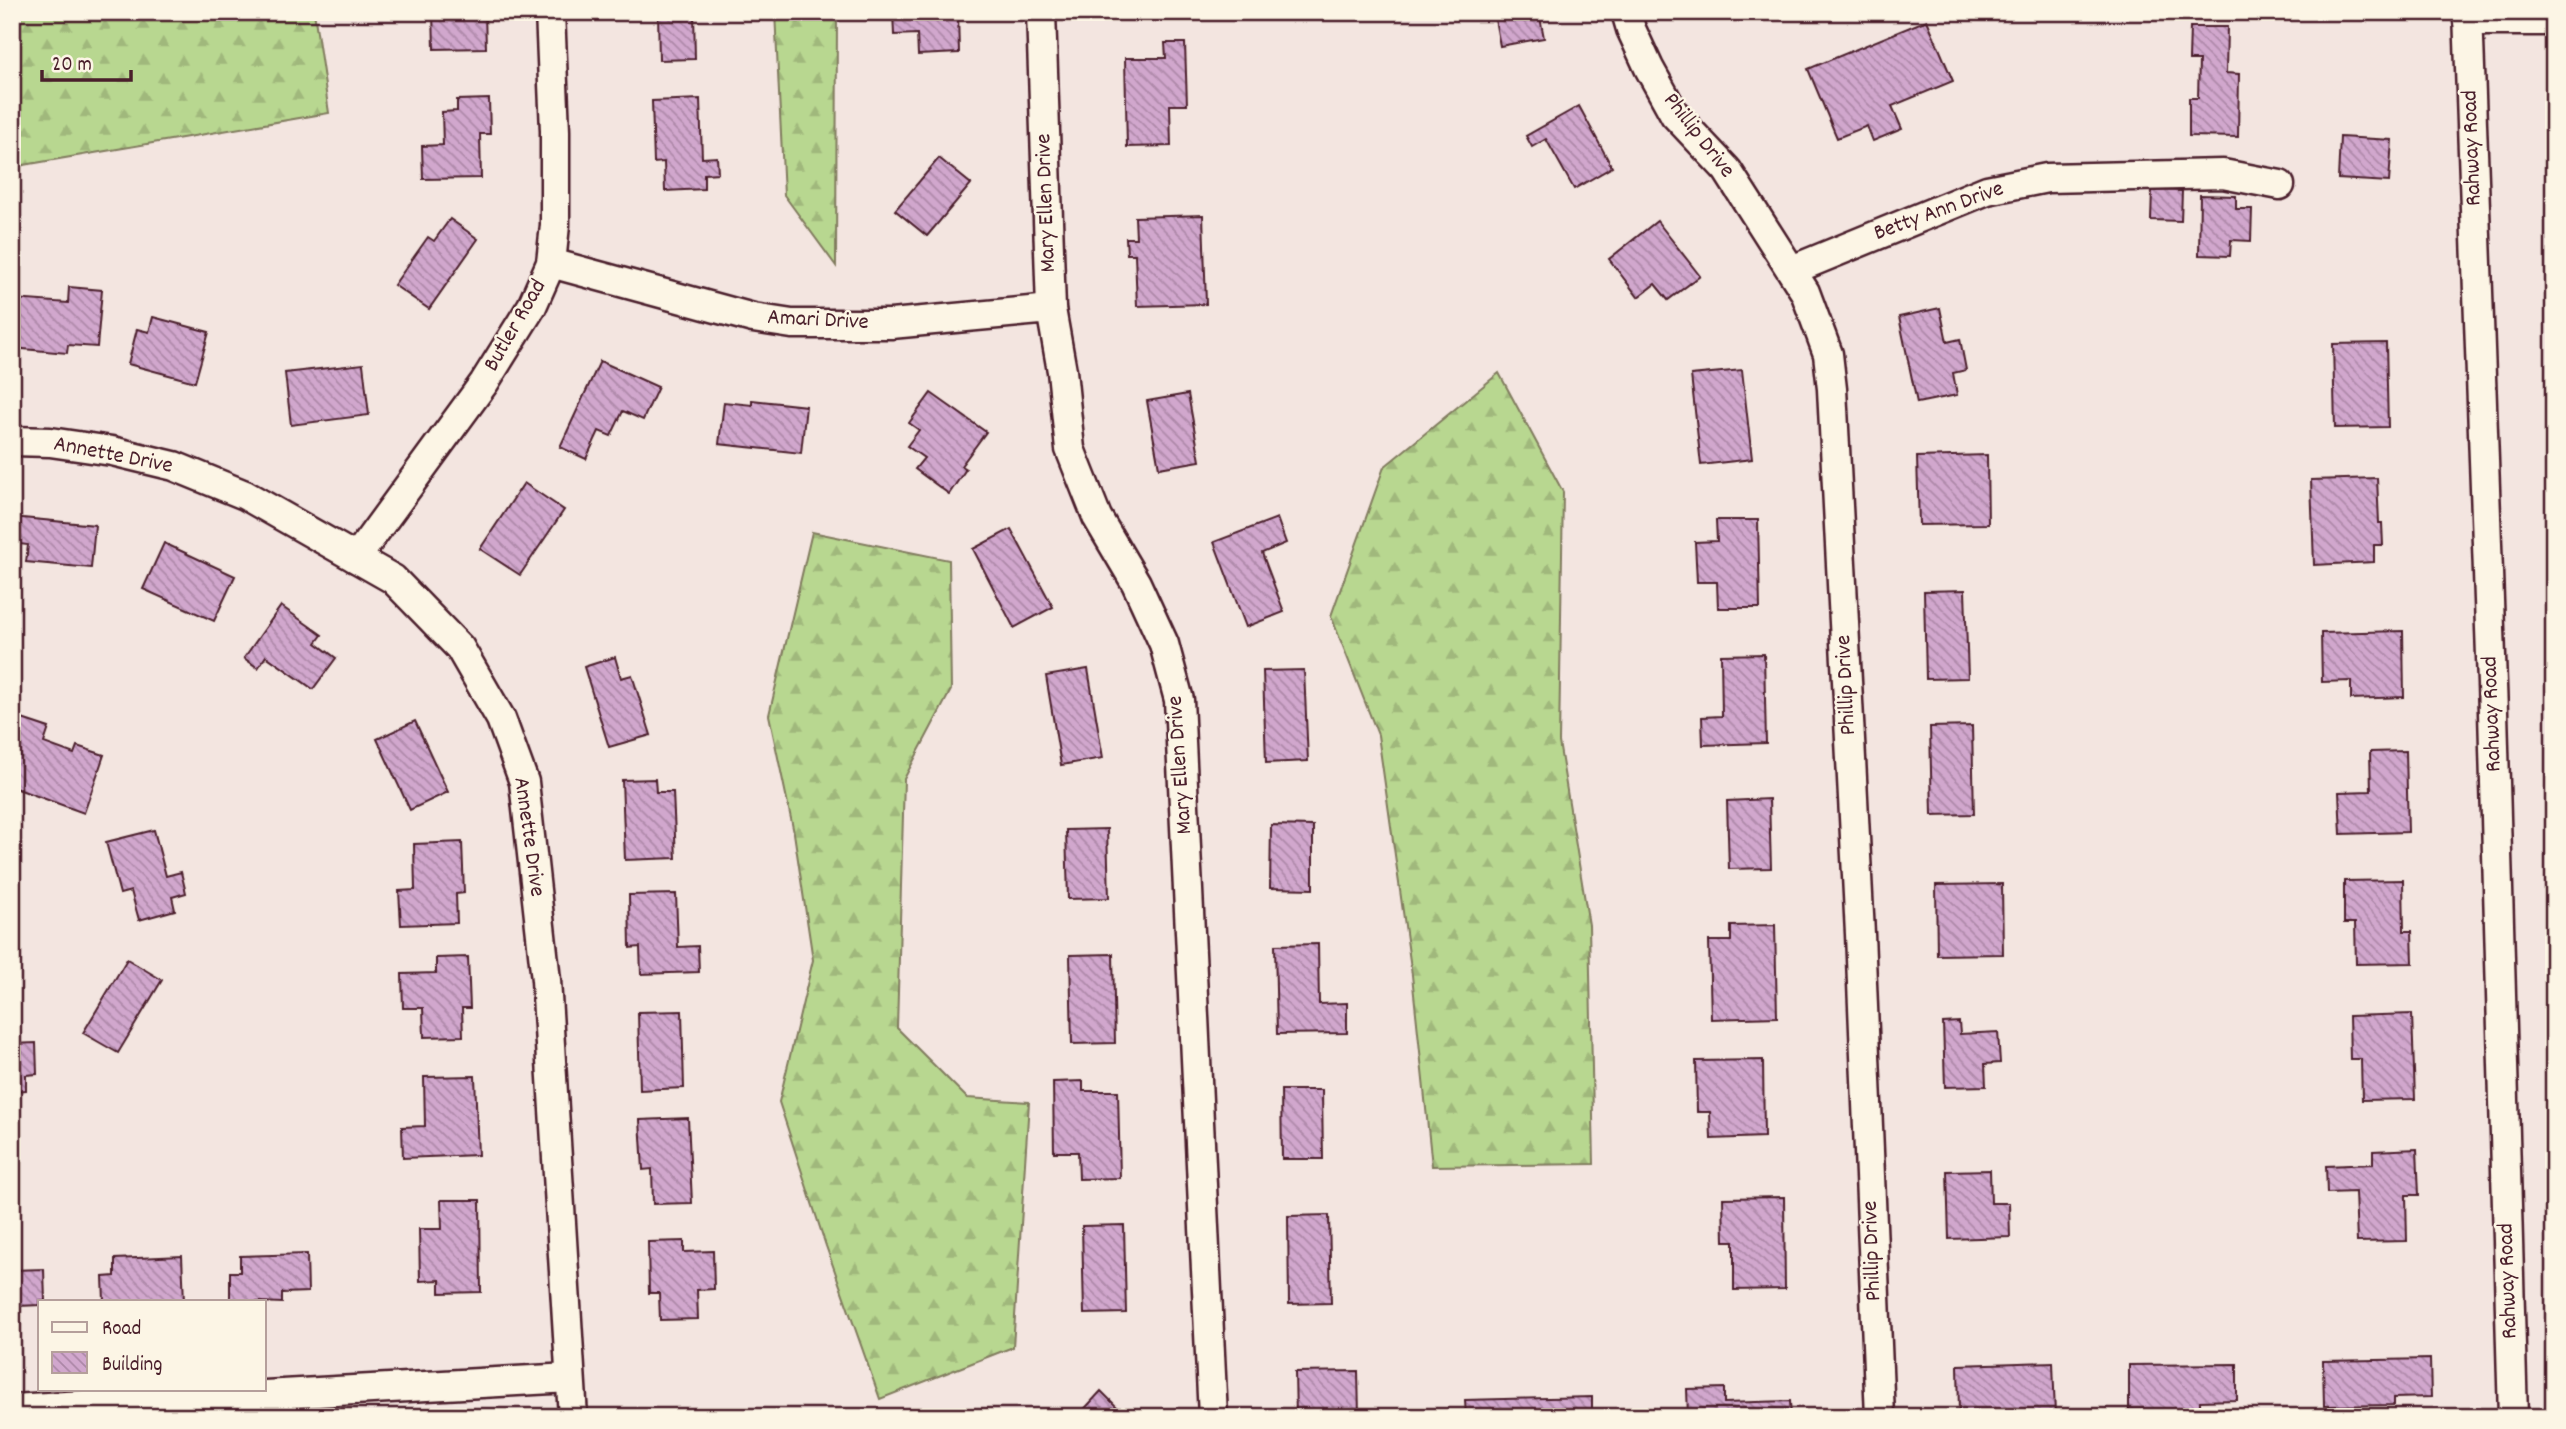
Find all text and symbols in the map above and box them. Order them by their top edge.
scale bar [42,38,131,82]
text: 20 m [52,51,92,81]
street label: Phillip Drive [1654,86,1742,186]
street label: Rahway Road [2454,90,2492,206]
street label: Mary Ellen Drive [1028,133,1066,273]
street label: Betty Ann Drive [1869,173,2009,251]
street label: Butler Road [476,274,556,378]
street label: Amari Drive [766,302,870,340]
street label: Annette Drive [51,428,175,484]
street label: Phillip Drive [1828,634,1866,736]
street label: Rahway Road [2474,656,2512,772]
street label: Mary Ellen Drive [1160,694,1202,836]
street label: Annette Drive [503,775,553,899]
street label: Phillip Drive [1855,1200,1891,1302]
street label: Rahway Road [2490,1223,2528,1339]
legend [38,1300,266,1390]
text: Road [102,1315,141,1345]
text: Building [102,1351,162,1381]

